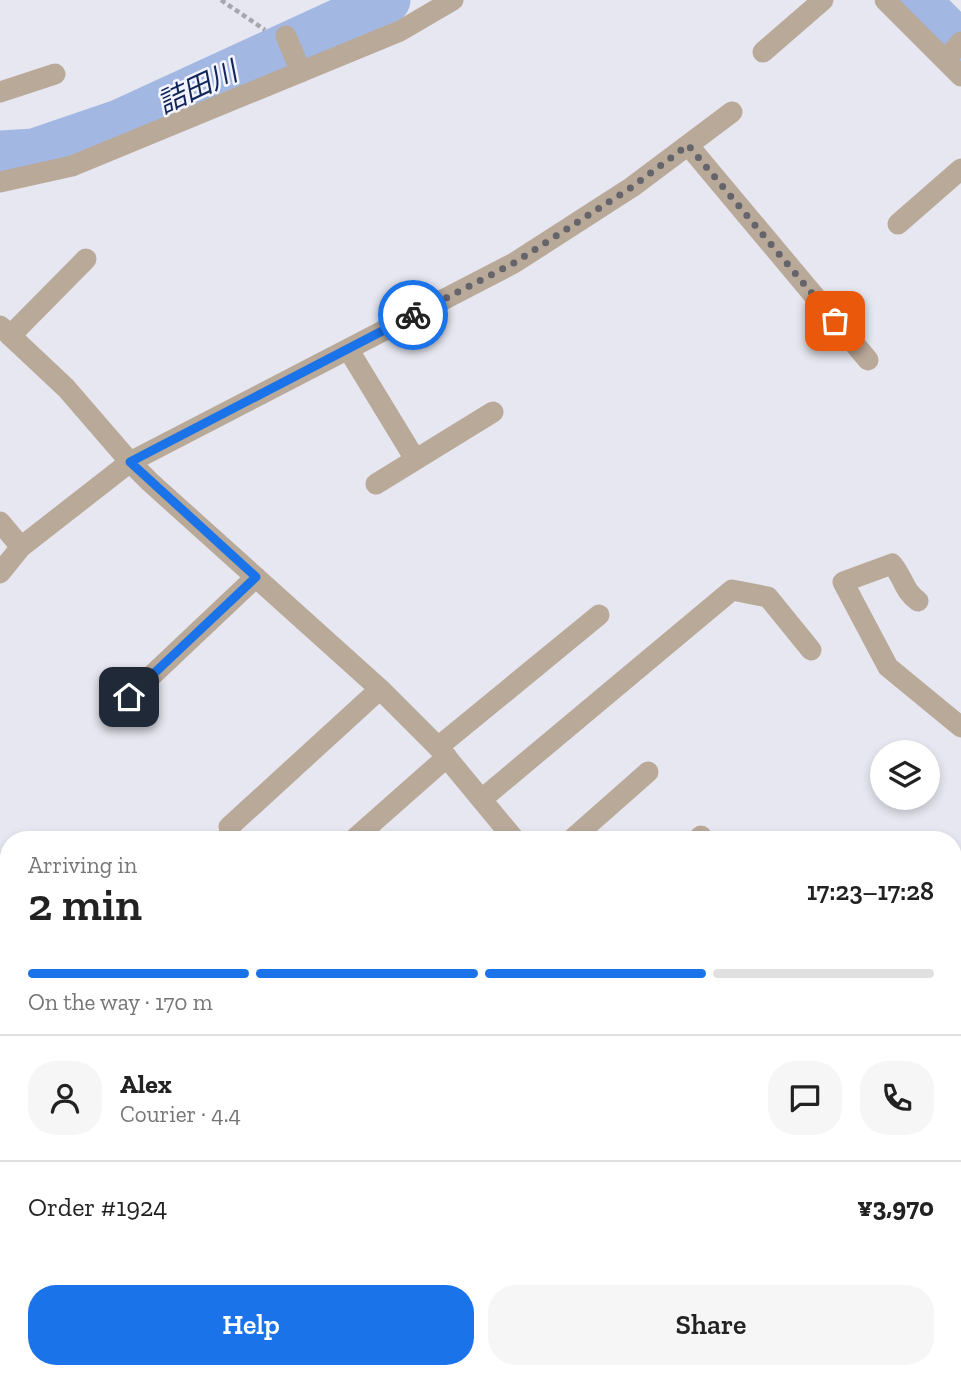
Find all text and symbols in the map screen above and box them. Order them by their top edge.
water label: 詰田川 [152,53,245,120]
courier [378,280,448,350]
pin [805,291,865,351]
icon: bike [394,296,432,334]
icon: bag [816,302,854,340]
pin [99,667,159,727]
icon: home [110,678,148,716]
map controls [870,740,940,810]
button: layers [870,740,940,810]
text: Arriving in [28,851,137,879]
text: 17:23–17:28 [807,875,934,907]
text: 2 min [28,877,142,932]
text: On the way · 170 m [28,988,213,1016]
button: person [28,1061,102,1135]
button: chat [768,1061,842,1135]
button: phone [860,1061,934,1135]
text: Alex [120,1068,172,1100]
text: Courier · 4.4 [120,1100,241,1128]
text: Order #1924 [28,1191,167,1223]
text: ¥3,970 [857,1191,934,1223]
button: Help [28,1285,474,1365]
button: Share [488,1285,934,1365]

